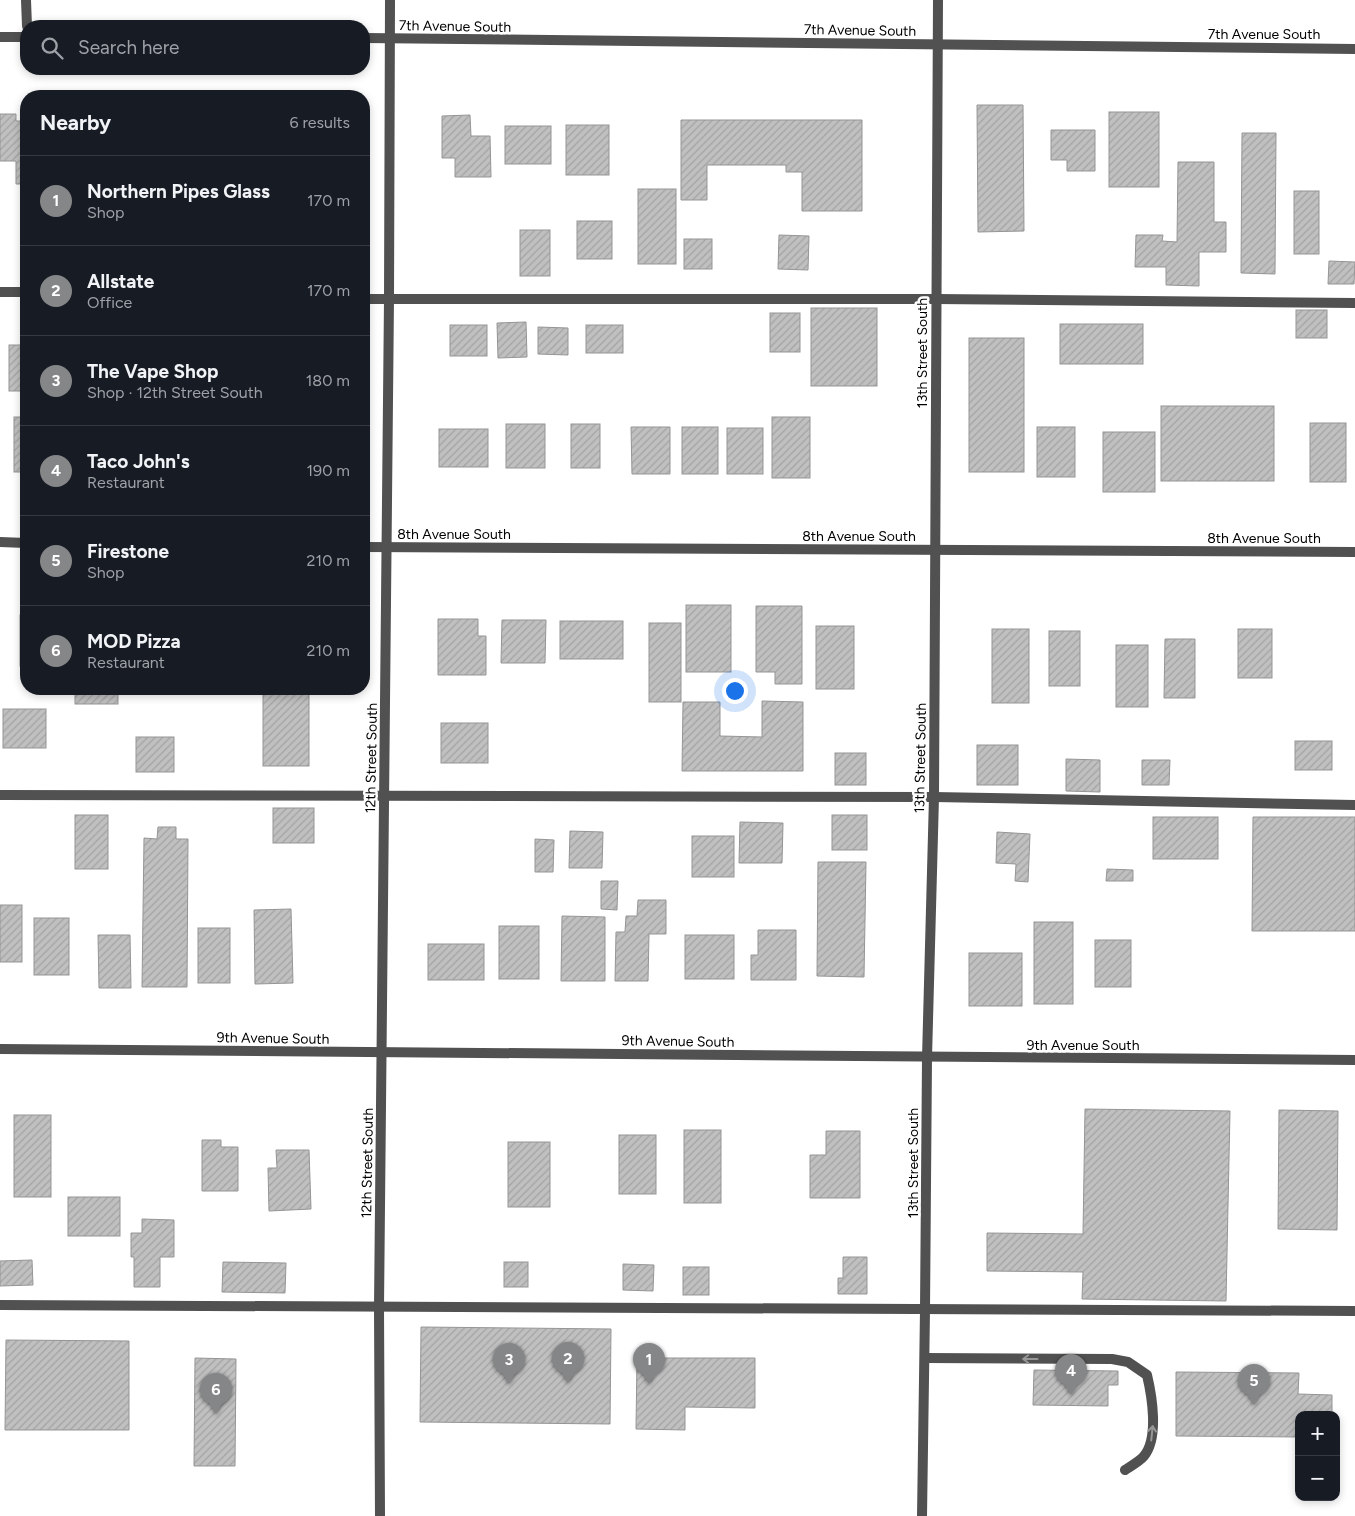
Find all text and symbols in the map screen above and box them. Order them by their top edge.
street label: 7th Avenue South [399,17,512,36]
search box [20,20,370,75]
street label: 7th Avenue South [804,21,917,40]
street label: 7th Avenue South [1208,26,1320,43]
icon: search [38,34,66,62]
text: Search here [78,36,180,59]
text: Nearby [40,110,111,135]
text: 6 results [289,113,350,132]
text: Northern Pipes Glass [87,180,270,203]
text: 1 [53,191,59,210]
text: 170 m [307,191,350,210]
text: Shop [87,203,125,222]
text: Allstate [87,270,154,293]
text: 2 [51,281,61,300]
text: 170 m [307,281,350,300]
text: Office [87,293,132,312]
street label: 13th Street South [914,298,931,408]
text: The Vape Shop [87,360,218,383]
text: 3 [52,371,60,390]
text: 180 m [306,371,350,390]
text: Shop · 12th Street South [87,383,263,402]
text: Taco John's [87,450,190,473]
text: 4 [51,461,61,480]
text: 190 m [307,461,350,480]
text: Restaurant [87,473,165,492]
street label: 8th Avenue South [397,526,511,543]
street label: 8th Avenue South [802,528,916,545]
street label: 8th Avenue South [1207,530,1321,547]
text: Firestone [87,540,169,563]
text: 5 [51,551,61,570]
text: 210 m [307,551,350,570]
text: Shop [87,563,125,582]
text: MOD Pizza [87,630,181,653]
text: 6 [51,641,61,660]
text: 210 m [307,641,350,660]
text: Restaurant [87,653,165,672]
your location [722,678,748,704]
street label: 12th Street South [362,702,381,813]
street label: 13th Street South [911,703,930,813]
street label: 9th Avenue South [216,1029,330,1048]
street label: 9th Avenue South [621,1032,735,1051]
street label: 9th Avenue South [1027,1037,1140,1054]
street label: 12th Street South [358,1107,377,1218]
street label: 13th Street South [905,1108,922,1218]
pin: 2 [552,1342,584,1383]
pin: 3 [493,1343,525,1384]
pin: 1 [633,1343,665,1384]
one-way arrow [1022,1354,1038,1364]
pin: 4 [1055,1354,1087,1395]
pin: 5 [1238,1364,1270,1405]
pin: 6 [200,1373,232,1414]
map controls [1295,1411,1340,1501]
button: + [1295,1411,1340,1456]
one-way arrow [1147,1425,1157,1441]
button: − [1295,1456,1340,1501]

